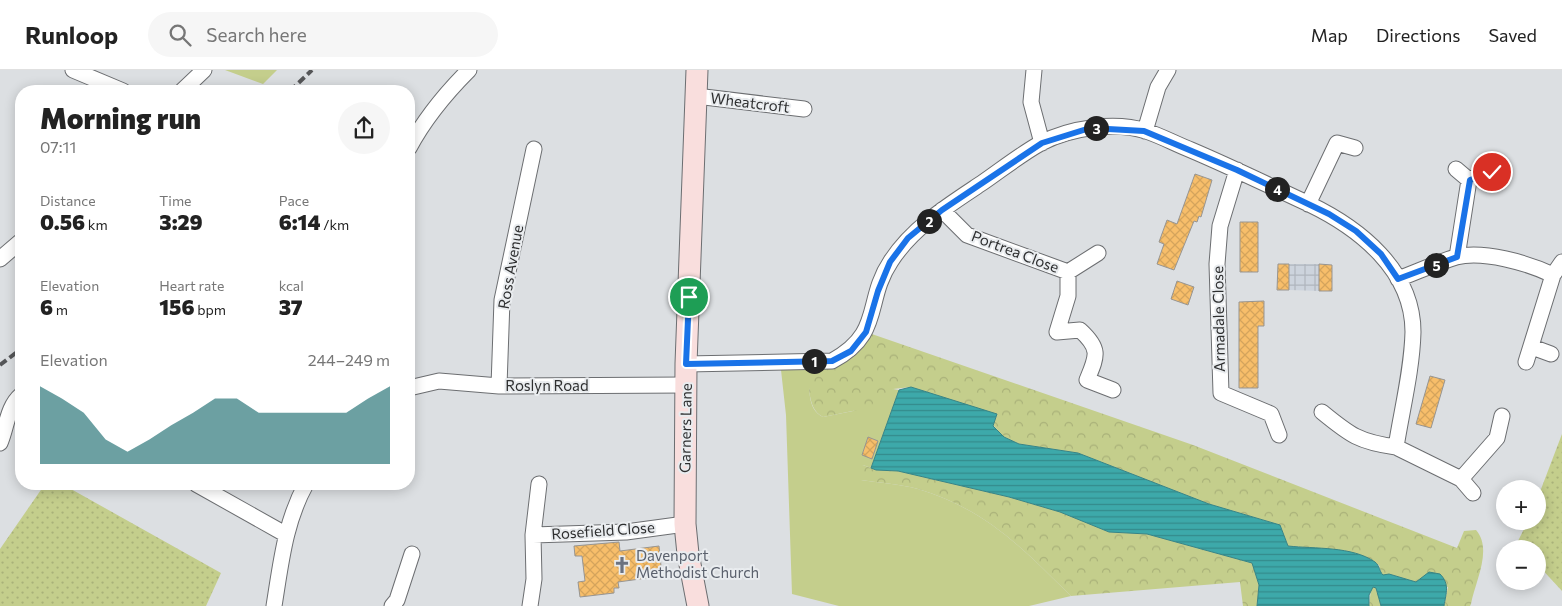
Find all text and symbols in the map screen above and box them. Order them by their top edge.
search box [148,12,498,57]
text: Runloop [25,20,118,49]
icon: search [166,21,194,49]
text: Search here [206,23,307,46]
text: Map [1311,24,1348,46]
text: Directions [1376,24,1460,46]
text: Saved [1488,24,1537,46]
street label: Wheatcroft [709,88,791,116]
text: Morning run [40,101,201,135]
button: share [338,102,390,154]
pin: 3 [1084,116,1108,140]
text: 3 [1092,120,1101,137]
text: 07:11 [40,137,76,156]
pin [1471,151,1513,193]
icon: check [1478,158,1506,186]
pin: 4 [1264,176,1290,202]
text: 4 [1273,181,1282,198]
text: Distance [40,192,96,209]
text: Time [159,192,192,209]
text: Pace [279,192,309,209]
pin: 2 [916,208,942,234]
text: 0.56 [40,209,85,234]
text: 3:29 [159,209,203,234]
text: 6:14 [279,209,320,234]
text: 2 [926,213,933,230]
text: km [85,216,108,233]
text: /km [320,216,349,233]
street label: Ross Avenue [494,223,526,310]
street label: Portrea Close [969,226,1062,276]
pin: 5 [1424,252,1448,278]
text: 5 [1432,257,1441,274]
street label: Armadale Close [1208,266,1228,372]
pin [668,276,710,318]
text: Elevation [40,277,99,294]
text: Heart rate [159,277,224,294]
text: kcal [279,277,304,294]
icon: arrive [675,283,703,311]
text: 6 [40,294,53,319]
text: 156 [159,294,195,319]
text: 37 [279,294,303,319]
text: m [53,301,68,318]
text: bpm [195,301,226,318]
pin: 1 [802,348,826,374]
text: Elevation [40,350,108,369]
text: 244–249 m [308,350,390,369]
text: 1 [811,353,818,370]
street label: Roslyn Road [505,376,589,394]
street label: Garners Lane [675,383,695,473]
map controls [1496,480,1546,590]
button: + [1496,480,1546,530]
street label: Rosefield Close [551,517,655,543]
button: − [1496,540,1546,590]
place label: Davenport Methodist Church [636,546,759,581]
church icon: Davenport Methodist Church [612,555,632,575]

